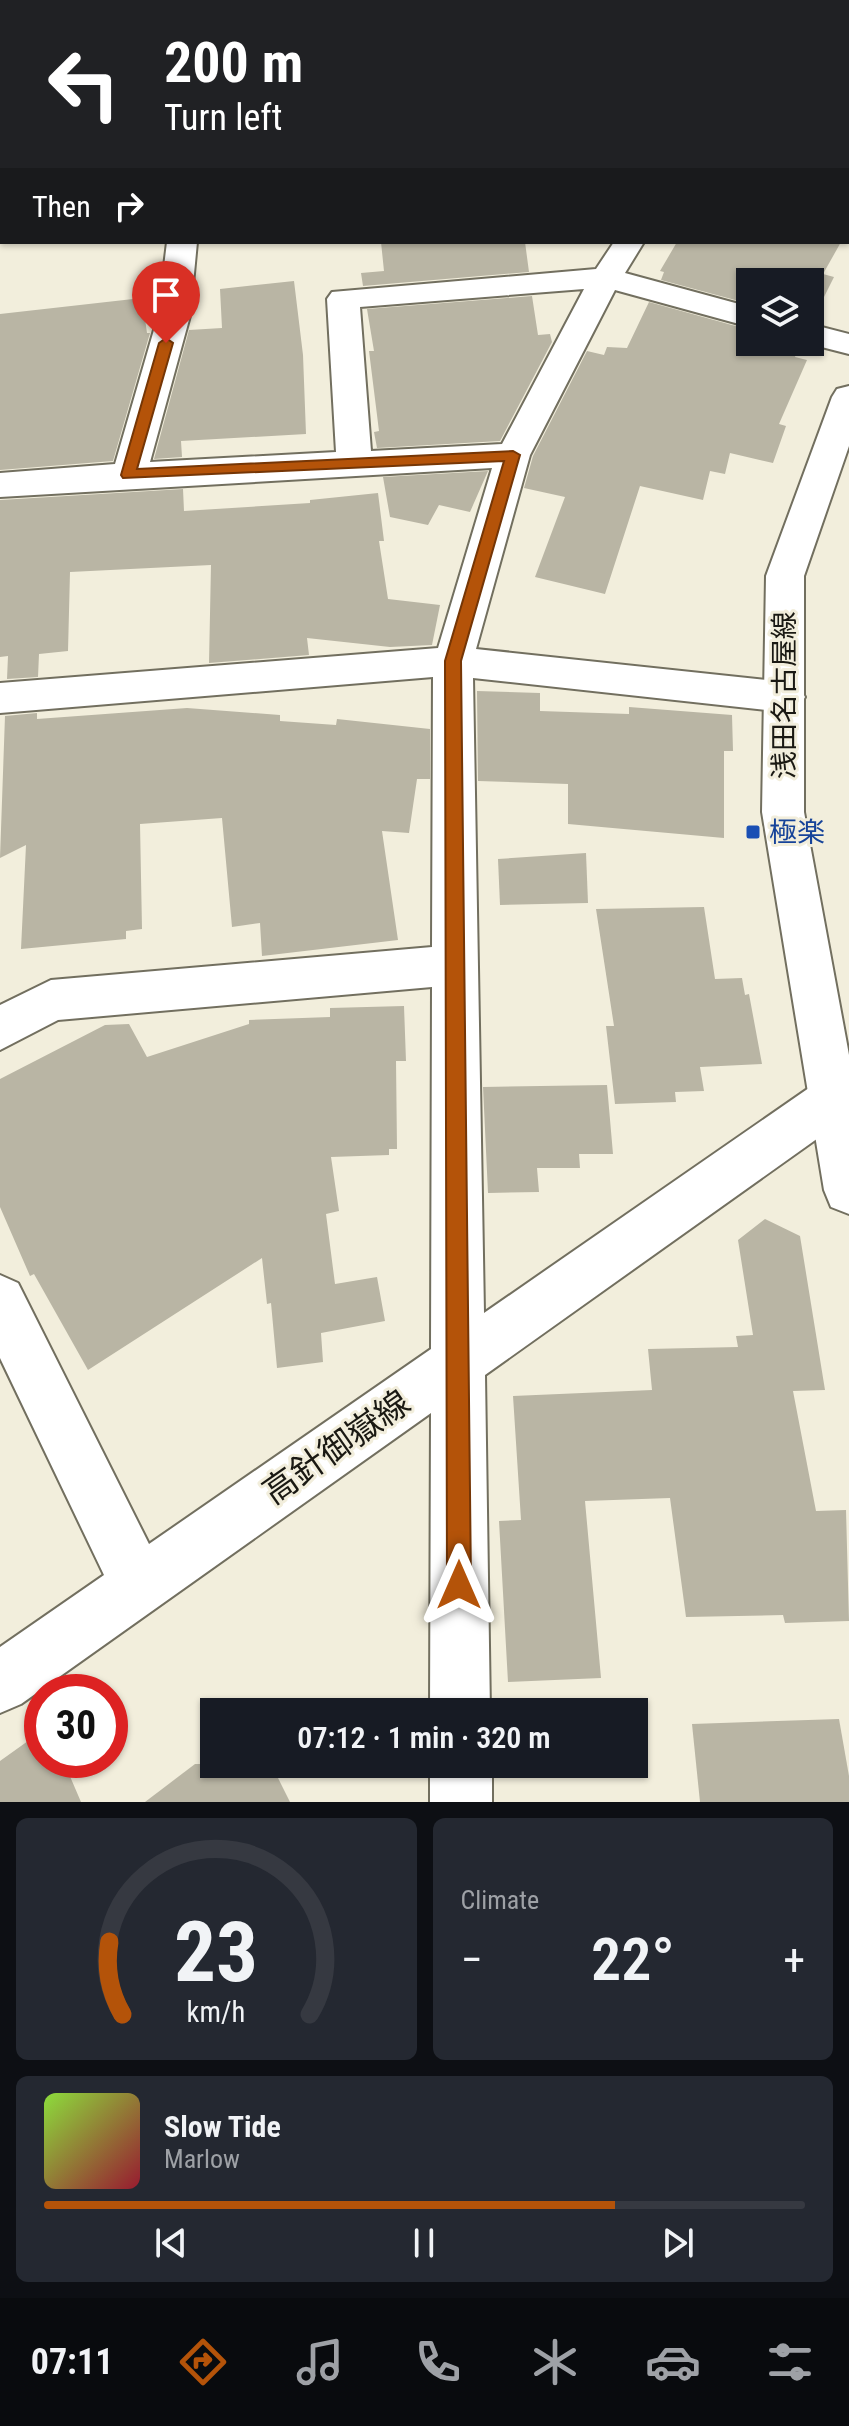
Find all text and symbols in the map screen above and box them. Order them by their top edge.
text: 200 m [164,30,303,96]
icon: left [32,32,136,136]
text: Turn left [164,97,282,139]
icon: right [107,184,151,228]
text: Then [32,189,91,224]
pin [132,261,200,343]
map controls [736,268,824,356]
button: layers [736,268,824,356]
icon: arrive [144,273,188,317]
street label: 浅田名古屋線 [768,611,801,779]
place label: 極楽 [769,816,825,849]
marker: 極楽 [744,823,762,841]
street label: 高針御嶽線 [255,1382,417,1512]
position arrow [417,1543,501,1627]
speed limit sign: 30 [24,1674,128,1778]
text: 07:12 · 1 min · 320 m [297,1720,551,1755]
text: Climate [461,1885,539,1915]
text: 23 [174,1904,258,2001]
text: 22° [591,1924,675,1995]
text: − [461,1934,483,1986]
text: + [783,1934,805,1986]
text: km/h [187,1995,246,2029]
text: Slow Tide [164,2109,281,2144]
text: Marlow [164,2144,240,2174]
icon: previous [149,2221,193,2265]
icon: pause [402,2221,446,2265]
icon: next [656,2221,700,2265]
icon: directions [175,2334,231,2390]
icon: music [292,2334,348,2390]
icon: phone [410,2334,466,2390]
icon: climate [527,2334,583,2390]
icon: car [645,2334,701,2390]
icon: filters [762,2334,818,2390]
text: 07:11 [31,2341,113,2383]

